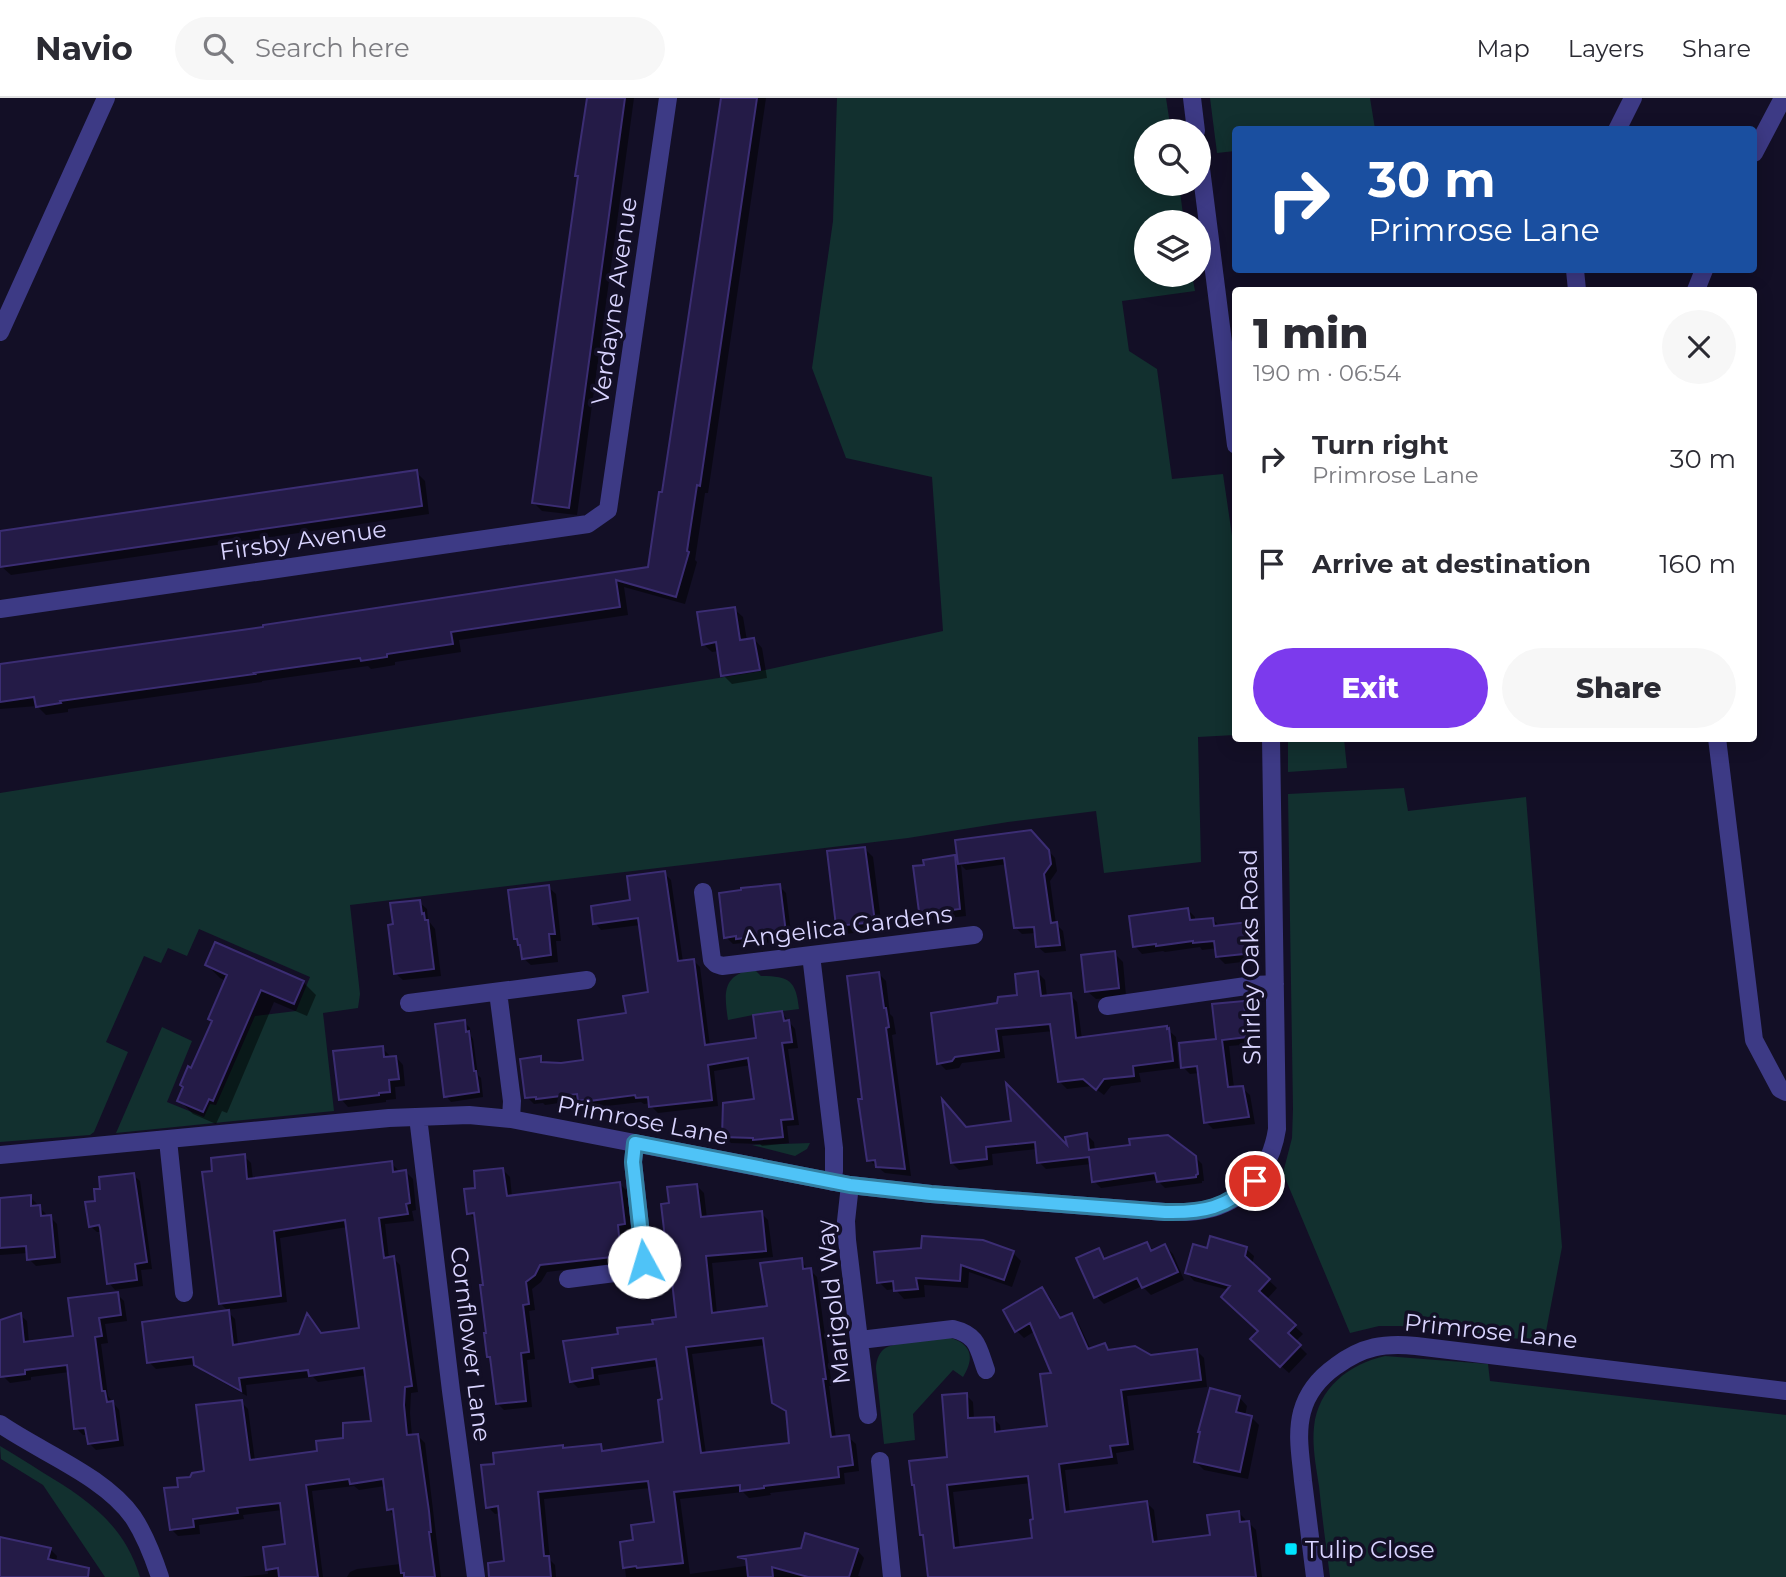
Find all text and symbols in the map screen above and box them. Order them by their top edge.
search box [175,17,665,80]
text: Navio [35,28,133,68]
icon: search [199,29,237,67]
text: Search here [255,32,410,64]
text: Map [1476,34,1530,63]
text: Layers [1568,34,1644,63]
text: Share [1682,34,1751,63]
map controls [1134,119,1211,287]
button: search [1134,119,1211,196]
text: 30 m [1368,150,1496,209]
icon: right [1253,154,1344,245]
street label: Verdayne Avenue [585,195,643,407]
button: layers [1134,210,1211,287]
text: Primrose Lane [1368,210,1600,249]
text: 1 min [1253,307,1369,359]
button: close [1662,310,1736,384]
text: 190 m · 06:54 [1253,359,1401,387]
text: Turn right [1312,429,1448,461]
icon: right [1253,440,1291,478]
text: 30 m [1670,443,1736,475]
text: Primrose Lane [1312,461,1479,489]
street label: Firsby Avenue [217,514,389,566]
icon: arrive [1253,545,1291,583]
text: Arrive at destination [1312,548,1591,580]
text: 160 m [1659,548,1736,580]
button: Exit [1253,648,1488,728]
button: Share [1502,648,1736,728]
street label: Shirley Oaks Road [1234,849,1266,1065]
street label: Angelica Gardens [740,899,954,953]
street label: Primrose Lane [555,1089,731,1151]
pin [1225,1151,1285,1211]
icon: arrive [1236,1162,1274,1200]
street label: Marigold Way [810,1218,856,1386]
position arrow [607,1225,681,1299]
street label: Cornflower Lane [445,1245,497,1443]
street label: Primrose Lane [1403,1307,1579,1355]
place label: Tulip Close [1305,1535,1435,1564]
marker: Tulip Close [1283,1541,1299,1557]

